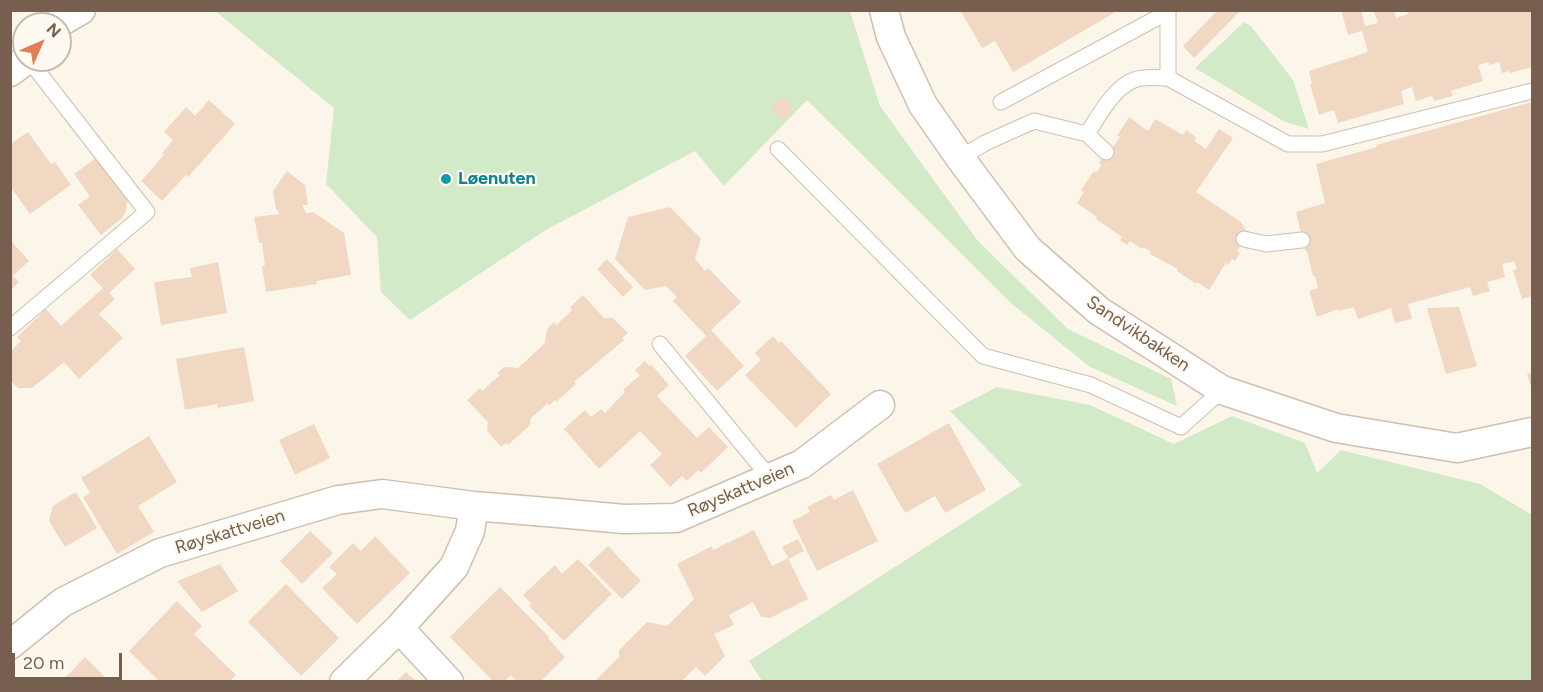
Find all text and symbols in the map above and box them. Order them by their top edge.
north arrow [12,12,72,72]
text: N [43,19,65,41]
place label: Løenuten [458,168,536,190]
marker: Løenuten [439,172,453,186]
street label: Sandvikbakken [1082,292,1194,376]
street label: Røyskattveien [684,458,798,522]
street label: Røyskattveien [172,505,288,559]
scale bar [15,641,124,679]
text: 20 m [23,652,64,674]

